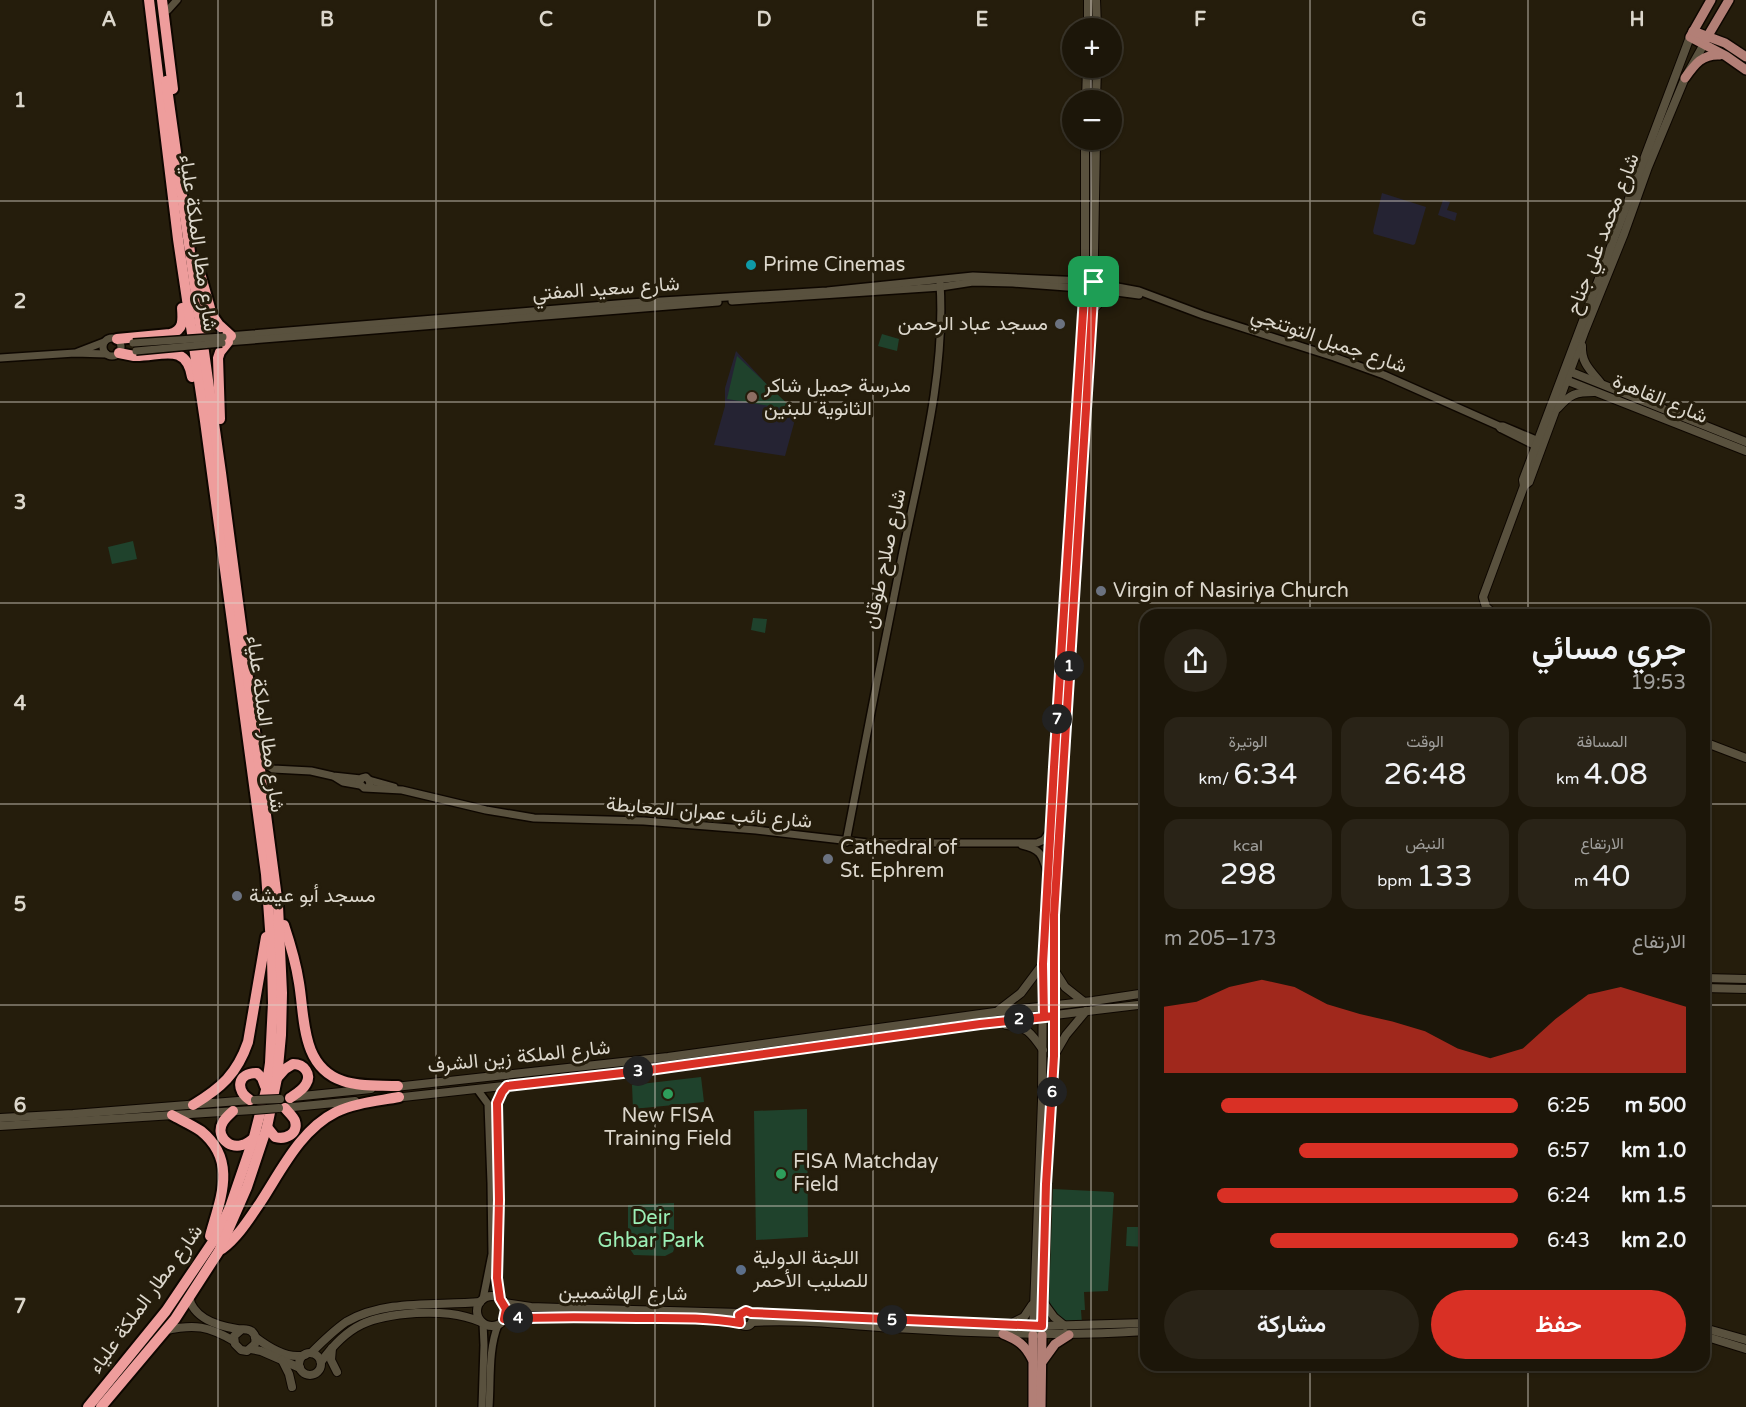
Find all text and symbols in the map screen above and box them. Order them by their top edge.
text: A [102,8,117,32]
text: B [320,8,334,32]
text: C [539,8,553,32]
text: D [756,8,772,32]
text: E [976,8,989,32]
text: F [1194,8,1206,32]
text: G [1411,8,1427,32]
text: H [1629,8,1645,32]
map controls [1062,18,1122,150]
button: + [1062,18,1122,78]
text: 1 [14,89,26,113]
button: − [1062,90,1122,150]
street label: شارع محمد علي جناح [1561,150,1649,319]
street label: شارع مطار الملكة علياء [173,153,222,333]
place label: Prime Cinemas [763,253,905,277]
pin [1068,256,1119,307]
marker: Prime Cinemas [744,258,758,272]
icon: arrive [1077,265,1110,298]
street label: شارع سعيد المفتي [531,272,681,310]
text: 2 [14,290,26,314]
street label: شارع جميل التوتنجي [1247,303,1410,383]
place label: مسجد عباد الرحمن [898,312,1048,336]
marker: مسجد عباد الرحمن [1053,317,1067,331]
street label: شارع القاهرة [1609,369,1711,430]
place label: مدرسة جميل شاكر الثانوية للبنين [763,374,911,421]
marker: مدرسة جميل شاكر الثانوية للبنين [745,390,759,404]
street label: شارع صلاح طوقان [858,487,913,631]
text: 3 [14,491,26,515]
place label: Virgin of Nasiriya Church [1113,579,1349,603]
marker: Virgin of Nasiriya Church [1094,584,1108,598]
button: share [1164,629,1227,692]
text: جري مسائي [1532,629,1686,668]
street label: شارع مطار الملكة علياء [240,634,289,814]
pin: 1 [1054,651,1084,681]
text: 1 [1064,656,1074,676]
text: 19:53 [1631,671,1686,695]
text: 4 [14,692,27,716]
pin: 7 [1042,704,1072,734]
text: 7 [1052,709,1062,729]
text: الوتيرة [1228,732,1268,752]
text: الوقت [1406,732,1444,752]
text: المسافة [1577,732,1627,752]
text: 6:34 [1233,756,1298,793]
text: 26:48 [1383,756,1467,793]
text: 4.08 [1584,756,1648,793]
text: /km [1199,769,1233,789]
text: km [1556,769,1584,789]
street label: شارع نائب عمران المعايطة [605,792,813,835]
text: النبض [1405,834,1445,854]
text: الارتفاع [1580,834,1624,854]
place label: Cathedral of St. Ephrem [840,836,958,883]
text: kcal [1233,836,1263,856]
marker: Cathedral of St. Ephrem [821,852,835,866]
text: 298 [1220,856,1276,893]
text: 133 [1416,858,1473,895]
text: 40 [1593,858,1630,895]
text: bpm [1377,871,1416,891]
text: m [1574,871,1593,891]
place label: مسجد أبو عيشة [249,884,376,908]
marker: مسجد أبو عيشة [230,889,244,903]
text: 5 [14,893,26,917]
text: 173–205 m [1164,927,1277,951]
text: الارتفاع [1632,930,1686,954]
pin: 2 [1004,1004,1034,1034]
text: 2 [1014,1009,1024,1029]
street label: شارع الملكة زين الشرف [426,1035,612,1080]
pin: 3 [623,1056,653,1086]
text: 3 [633,1061,643,1081]
pin: 6 [1037,1077,1067,1107]
text: 6 [1047,1082,1057,1102]
marker: New FISA Training Field [661,1087,675,1101]
text: 6 [14,1094,26,1118]
text: 6:25 [1547,1094,1590,1118]
text: 500 m [1625,1094,1686,1118]
place label: New FISA Training Field [604,1104,732,1151]
text: 6:57 [1547,1139,1590,1163]
text: 1.0 km [1621,1139,1686,1163]
place label: FISA Matchday Field [793,1150,939,1197]
marker: FISA Matchday Field [774,1167,788,1181]
text: 6:24 [1547,1184,1590,1208]
text: 1.5 km [1621,1184,1686,1208]
park label: Deir Ghbar Park [598,1206,704,1253]
street label: شارع مطار الملكة علياء [84,1220,209,1379]
text: 6:43 [1547,1229,1590,1253]
text: 2.0 km [1621,1229,1686,1253]
place label: اللجنة الدولية للصليب الأحمر [752,1246,868,1293]
marker: اللجنة الدولية للصليب الأحمر [734,1263,748,1277]
street label: شارع الهاشميين [559,1280,687,1307]
button: مشاركة [1164,1290,1419,1359]
button: حفظ [1431,1290,1686,1359]
text: 7 [14,1295,26,1319]
pin: 4 [503,1303,533,1333]
pin: 5 [877,1305,907,1335]
text: 4 [513,1308,523,1328]
text: 5 [887,1310,897,1330]

